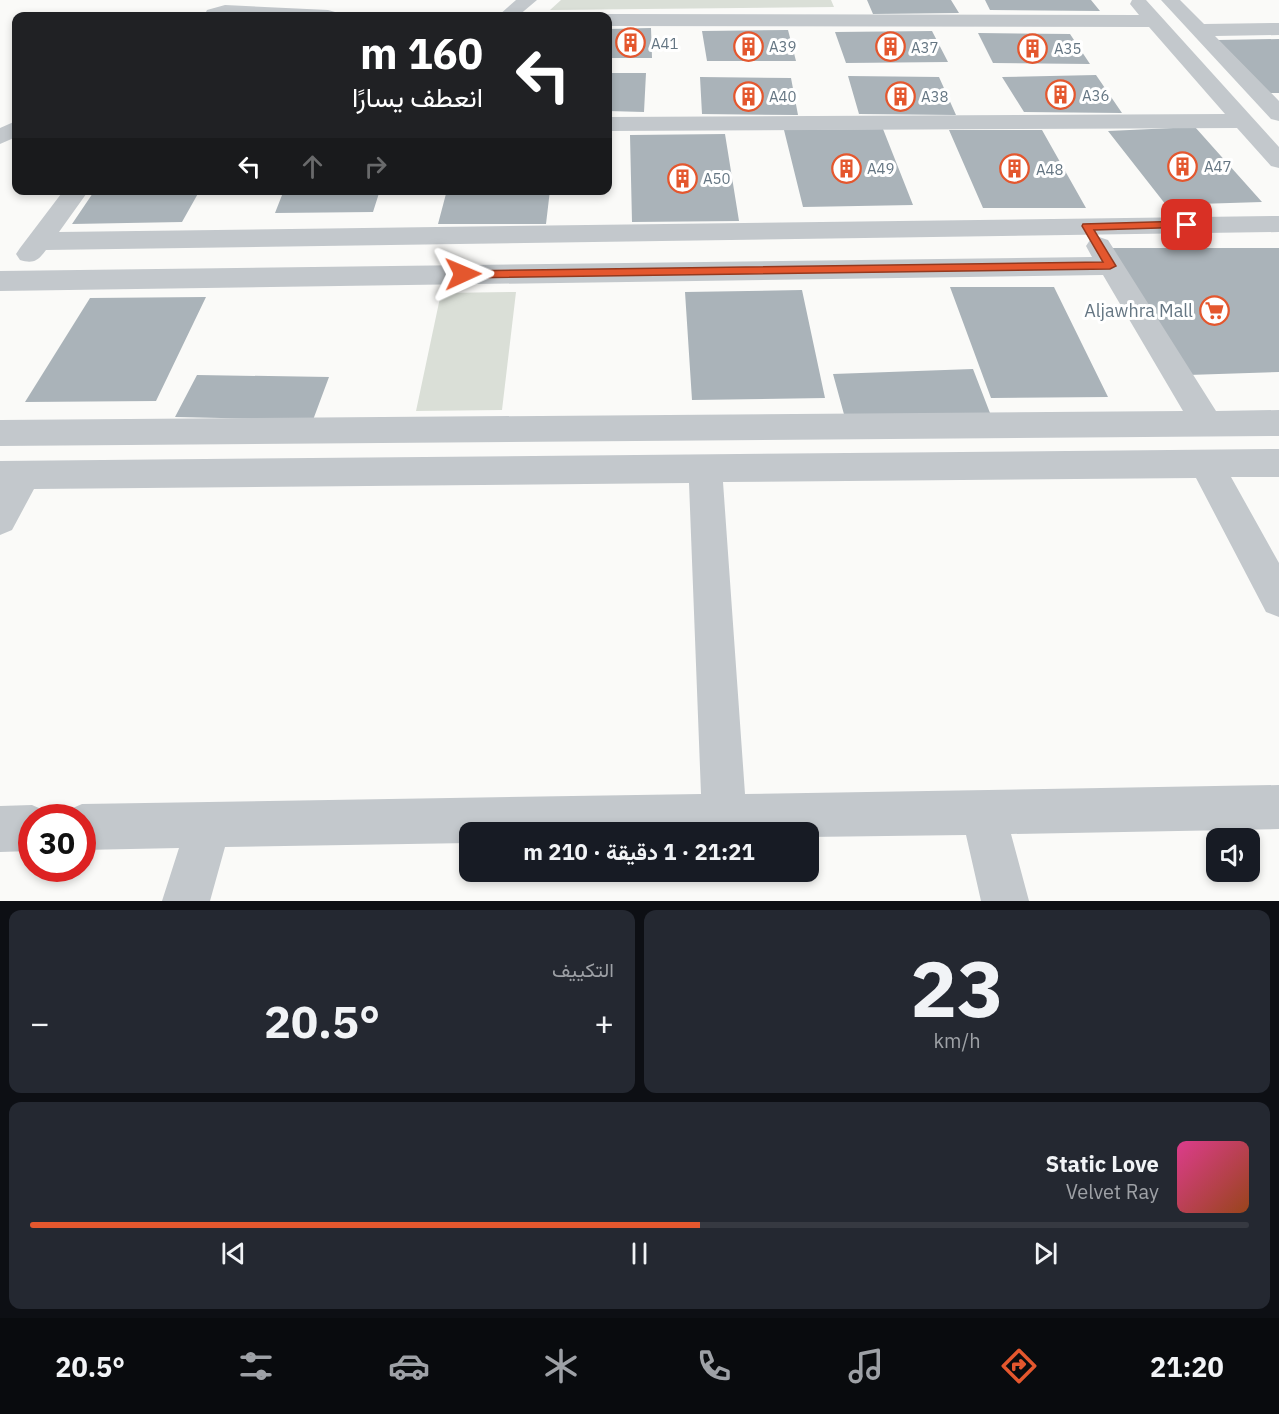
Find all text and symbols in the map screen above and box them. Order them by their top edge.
text: 160 m [360,26,483,81]
building icon: A41 [614,27,646,59]
building icon: A39 [732,30,764,62]
building icon: A37 [874,31,906,63]
building icon: A35 [1017,32,1049,64]
place label: A41 [651,34,679,53]
icon: left [504,36,582,114]
place label: A39 [769,37,797,56]
place label: A37 [911,38,939,57]
place label: A35 [1054,39,1082,58]
text: انعطف يسارًا [352,79,483,114]
building icon: A36 [1045,79,1077,111]
building icon: A40 [732,80,764,112]
building icon: A38 [884,80,916,112]
place label: A36 [1082,86,1110,105]
place label: A40 [769,87,797,106]
place label: A38 [921,87,949,106]
icon: left [233,150,266,183]
icon: ahead [296,150,329,183]
icon: right [359,150,392,183]
building icon: A47 [1167,150,1199,182]
building icon: A49 [830,152,862,184]
building icon: A48 [999,153,1031,185]
place label: A47 [1204,157,1232,176]
place label: A49 [867,159,895,178]
place label: A48 [1036,160,1064,179]
building icon: A50 [666,162,698,194]
place label: A50 [703,169,731,188]
pin [1161,199,1212,250]
icon: arrive [1170,208,1203,241]
position arrow [431,242,495,306]
supermarket icon: Aljawhra Mall [1198,294,1230,326]
place label: Aljawhra Mall [1084,299,1193,322]
speed limit sign: 30 [18,804,96,882]
map controls [1206,828,1260,882]
button: sound [1206,828,1260,882]
text: 21:21 · 1 دقيقة · 210 m [523,837,755,866]
text: 23 [910,937,1004,1038]
text: التكييف [552,956,614,983]
text: 20.5° [264,992,380,1050]
text: − [30,1001,50,1044]
text: + [594,1001,614,1044]
text: km/h [933,1027,981,1054]
text: Static Love [1046,1149,1159,1178]
text: Velvet Ray [1066,1178,1159,1205]
icon: previous [217,1237,250,1270]
icon: pause [623,1237,656,1270]
icon: next [1029,1237,1062,1270]
icon: filters [235,1345,277,1387]
icon: car [388,1345,430,1387]
icon: climate [540,1345,582,1387]
icon: phone [693,1345,735,1387]
icon: music [845,1345,887,1387]
icon: directions [998,1345,1040,1387]
text: 20.5° [55,1349,125,1384]
text: 21:20 [1150,1349,1224,1384]

